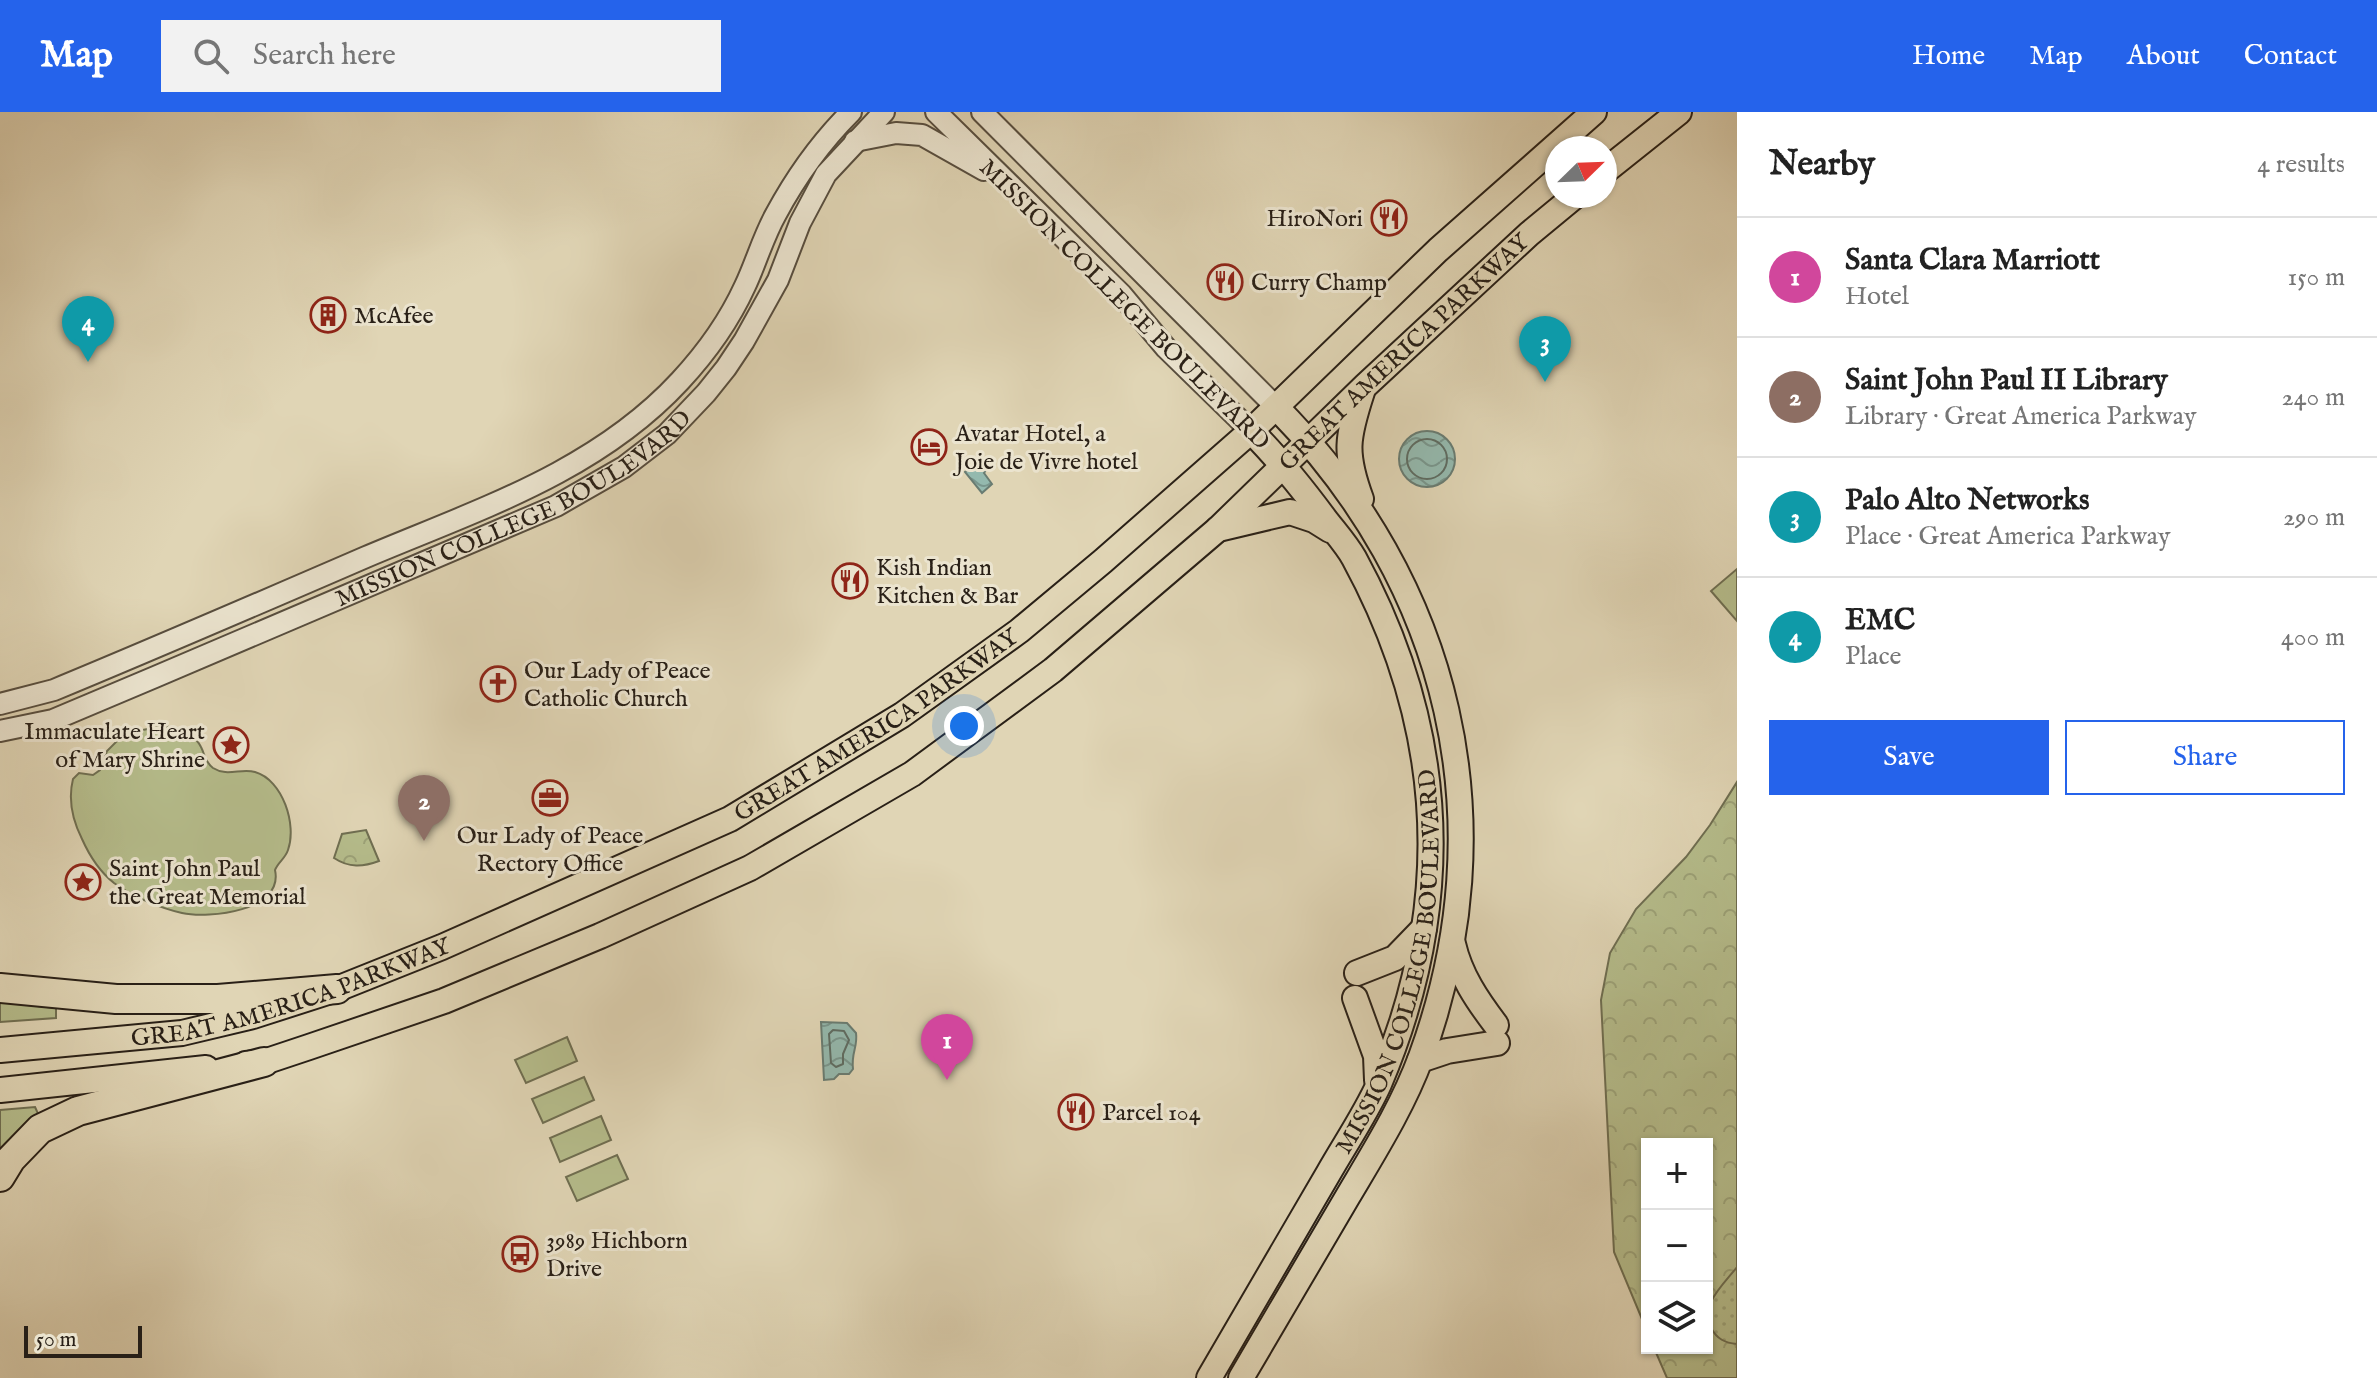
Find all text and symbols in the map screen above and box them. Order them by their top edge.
search box [161,20,721,92]
text: Map [40,32,113,80]
icon: search [189,34,233,78]
text: Search here [253,37,396,75]
text: Home [1912,39,1985,74]
text: Map [2029,39,2083,74]
text: About [2127,39,2200,74]
text: Contact [2244,39,2337,74]
north arrow [1545,136,1617,208]
text: Nearby [1769,143,1875,186]
text: 4 results [2257,148,2345,181]
street label: MISSION COLLEGE BOULEVARD [972,153,1276,457]
restaurant icon: HiroNori [1370,199,1408,237]
place label: HiroNori [1267,204,1363,235]
street label: GREAT AMERICA PARKWAY [1273,226,1538,478]
text: Santa Clara Marriott [1845,242,2100,280]
text: 1 [1790,261,1800,294]
text: 150 m [2287,261,2345,294]
restaurant icon: Curry Champ [1206,263,1244,301]
place label: Curry Champ [1251,268,1387,299]
text: Hotel [1845,280,1909,313]
pin: 4 [62,296,114,362]
building icon: McAfee [309,296,347,334]
place label: McAfee [354,301,434,332]
pin: 3 [1519,316,1571,382]
text: Saint John Paul II Library [1845,362,2168,400]
text: 2 [1789,381,1801,414]
text: 240 m [2282,381,2345,414]
text: Library · Great America Parkway [1845,400,2196,433]
street label: MISSION COLLEGE BOULEVARD [331,404,699,615]
place label: Avatar Hotel, a Joie de Vivre hotel [952,419,1138,478]
hotel icon: Avatar Hotel, a Joie de Vivre hotel [910,428,948,466]
text: Palo Alto Networks [1845,482,2090,520]
text: 3 [1790,501,1800,534]
text: 290 m [2283,501,2345,534]
text: Place · Great America Parkway [1845,520,2171,553]
place label: Kish Indian Kitchen & Bar [876,553,1019,612]
restaurant icon: Kish Indian Kitchen & Bar [831,562,869,600]
text: EMC [1845,602,1915,640]
street label: GREAT AMERICA PARKWAY [729,621,1026,830]
text: 4 [1789,621,1801,654]
text: 400 m [2281,621,2345,654]
text: Place [1845,640,1901,673]
place label: Our Lady of Peace Catholic Church [524,656,711,715]
church icon: Our Lady of Peace Catholic Church [479,665,517,703]
your location [944,706,984,746]
place label: Immaculate Heart of Mary Shrine [24,717,205,776]
button: Save [1769,720,2049,795]
button: Share [2065,720,2345,795]
place icon: Immaculate Heart of Mary Shrine [212,726,250,764]
street label: MISSION COLLEGE BOULEVARD [1329,767,1448,1160]
pin: 2 [398,775,450,841]
office icon: Our Lady of Peace Rectory Office [531,779,569,817]
place label: Our Lady of Peace Rectory Office [457,821,643,880]
place label: Saint John Paul the Great Memorial [109,854,306,913]
place icon: Saint John Paul the Great Memorial [64,863,102,901]
street label: GREAT AMERICA PARKWAY [130,931,457,1055]
pin: 1 [921,1014,973,1080]
restaurant icon: Parcel 104 [1057,1093,1095,1131]
place label: Parcel 104 [1102,1098,1201,1129]
map controls [1641,1138,1713,1354]
button: + [1641,1138,1713,1210]
button: − [1641,1210,1713,1282]
place label: 3989 Hichborn Drive [546,1226,688,1285]
bus stop icon: 3989 Hichborn Drive [501,1235,539,1273]
button: layers [1641,1282,1713,1354]
scale bar [24,1322,142,1358]
text: 50 m [36,1326,77,1354]

